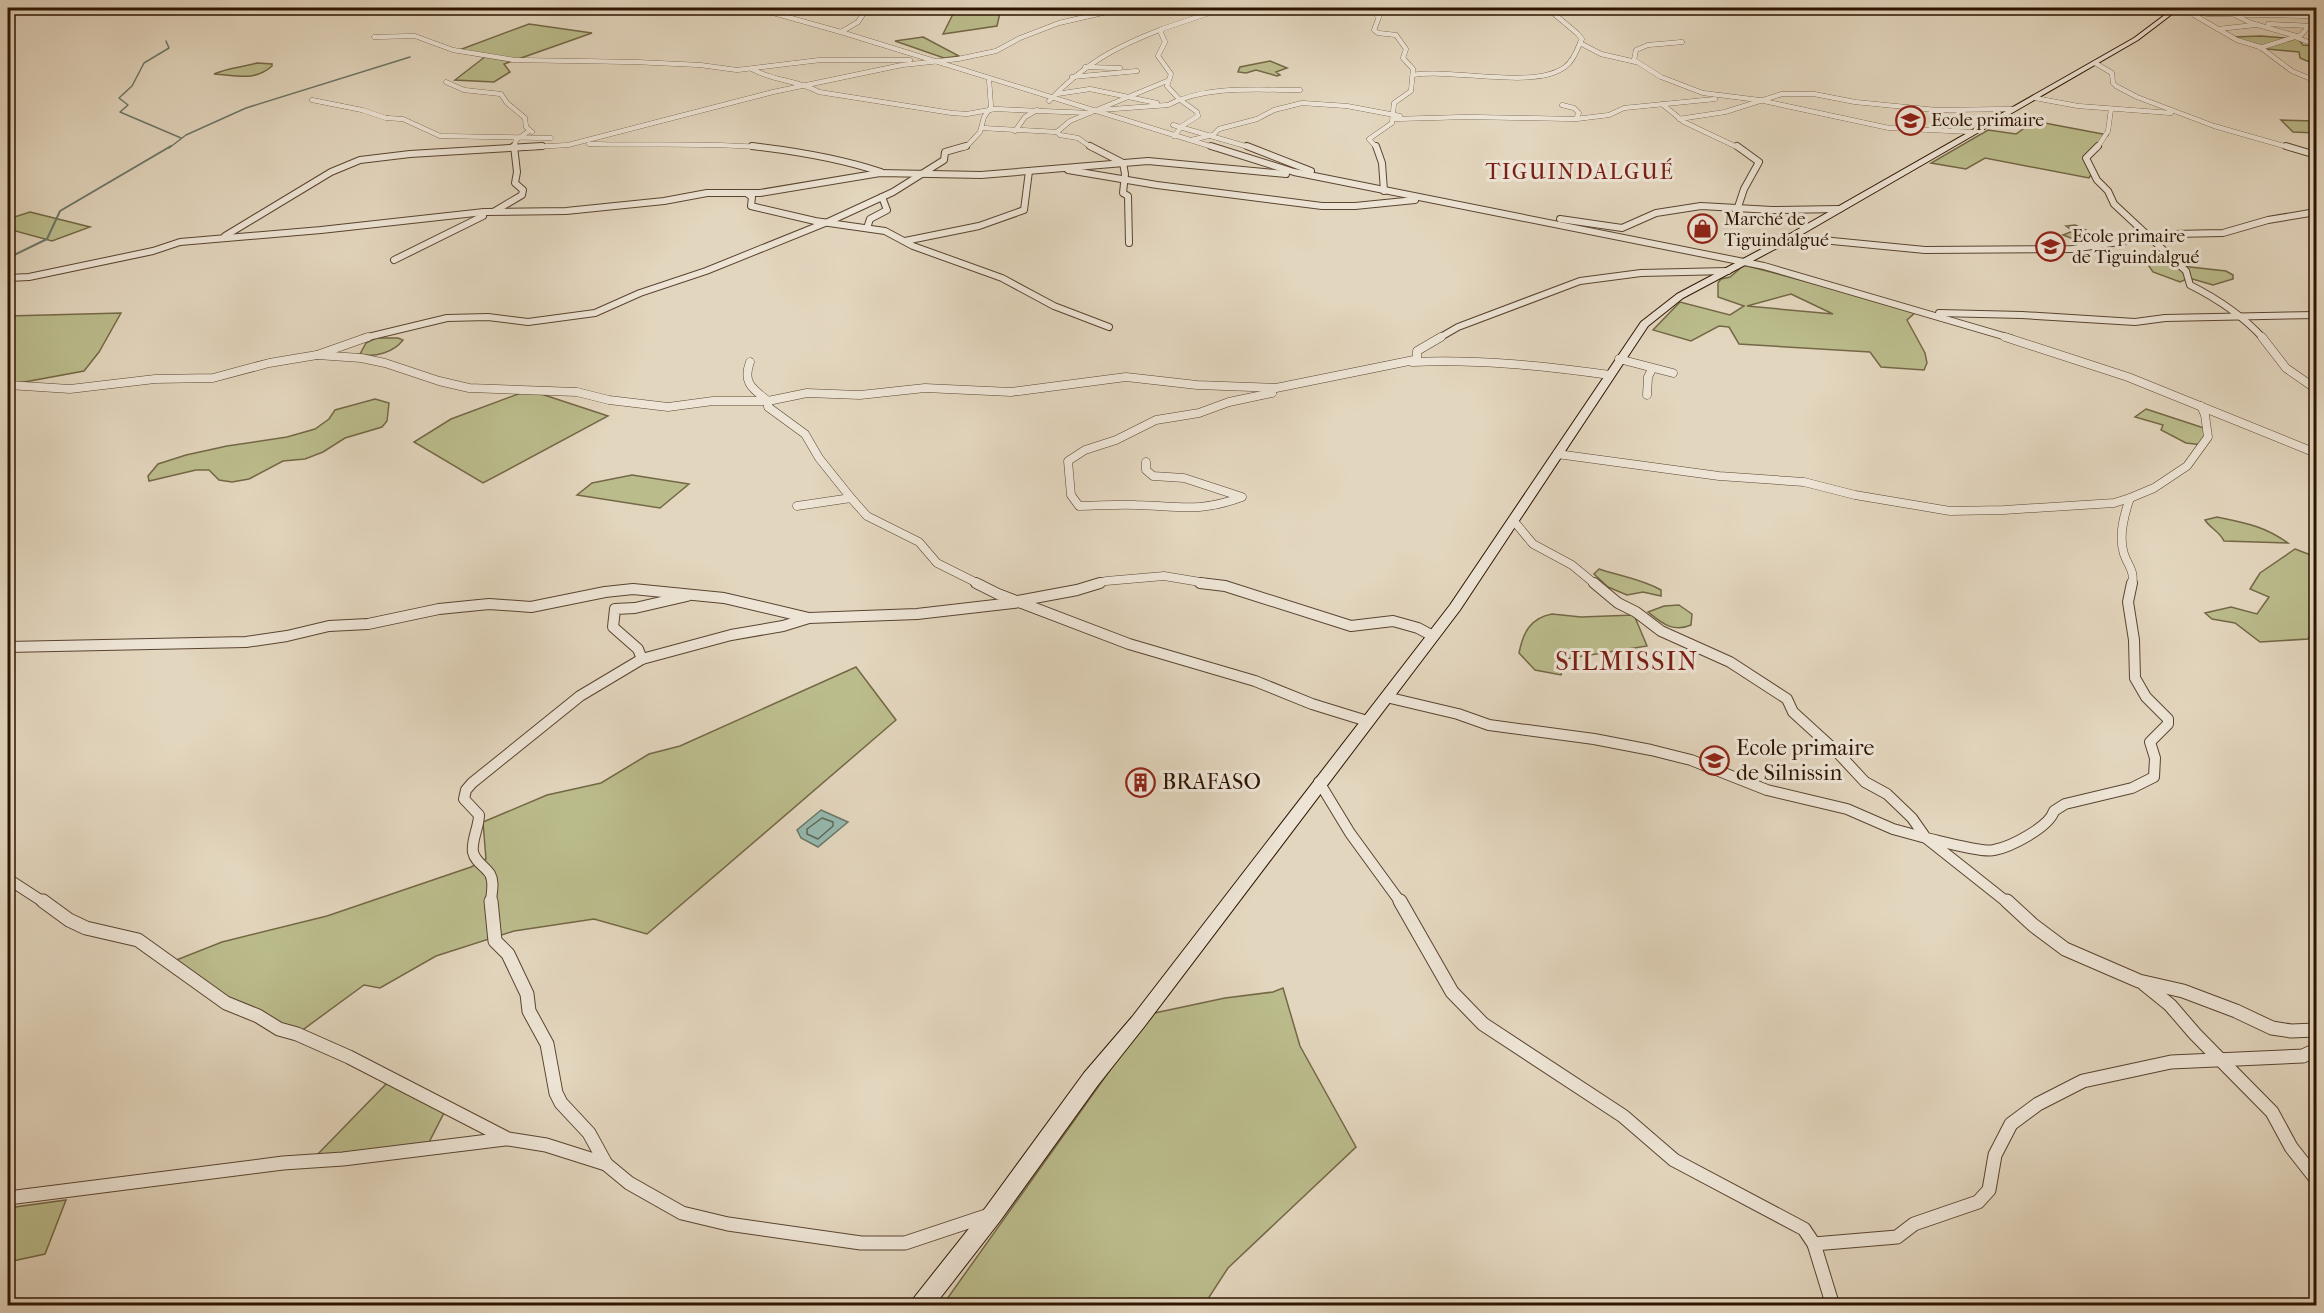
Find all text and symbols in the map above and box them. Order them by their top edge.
school or university icon: Ecole primaire [1894,104,1926,136]
place label: Ecole primaire [1931,110,2044,131]
district label: TIGUINDALGUÉ [1485,158,1675,185]
place label: Marché de Tiguindalgué [1724,209,1829,251]
shop icon: Marché de Tiguindalgué [1687,213,1719,245]
place label: Ecole primaire de Tiguindalgué [2072,226,2199,268]
school or university icon: Ecole primaire de Tiguindalgué [2035,230,2067,262]
district label: SILMISSIN [1555,646,1699,677]
place label: Ecole primaire de Silnissin [1736,735,1874,786]
school or university icon: Ecole primaire de Silnissin [1699,745,1731,777]
building icon: BRAFASO [1125,766,1157,798]
place label: BRAFASO [1162,769,1261,795]

